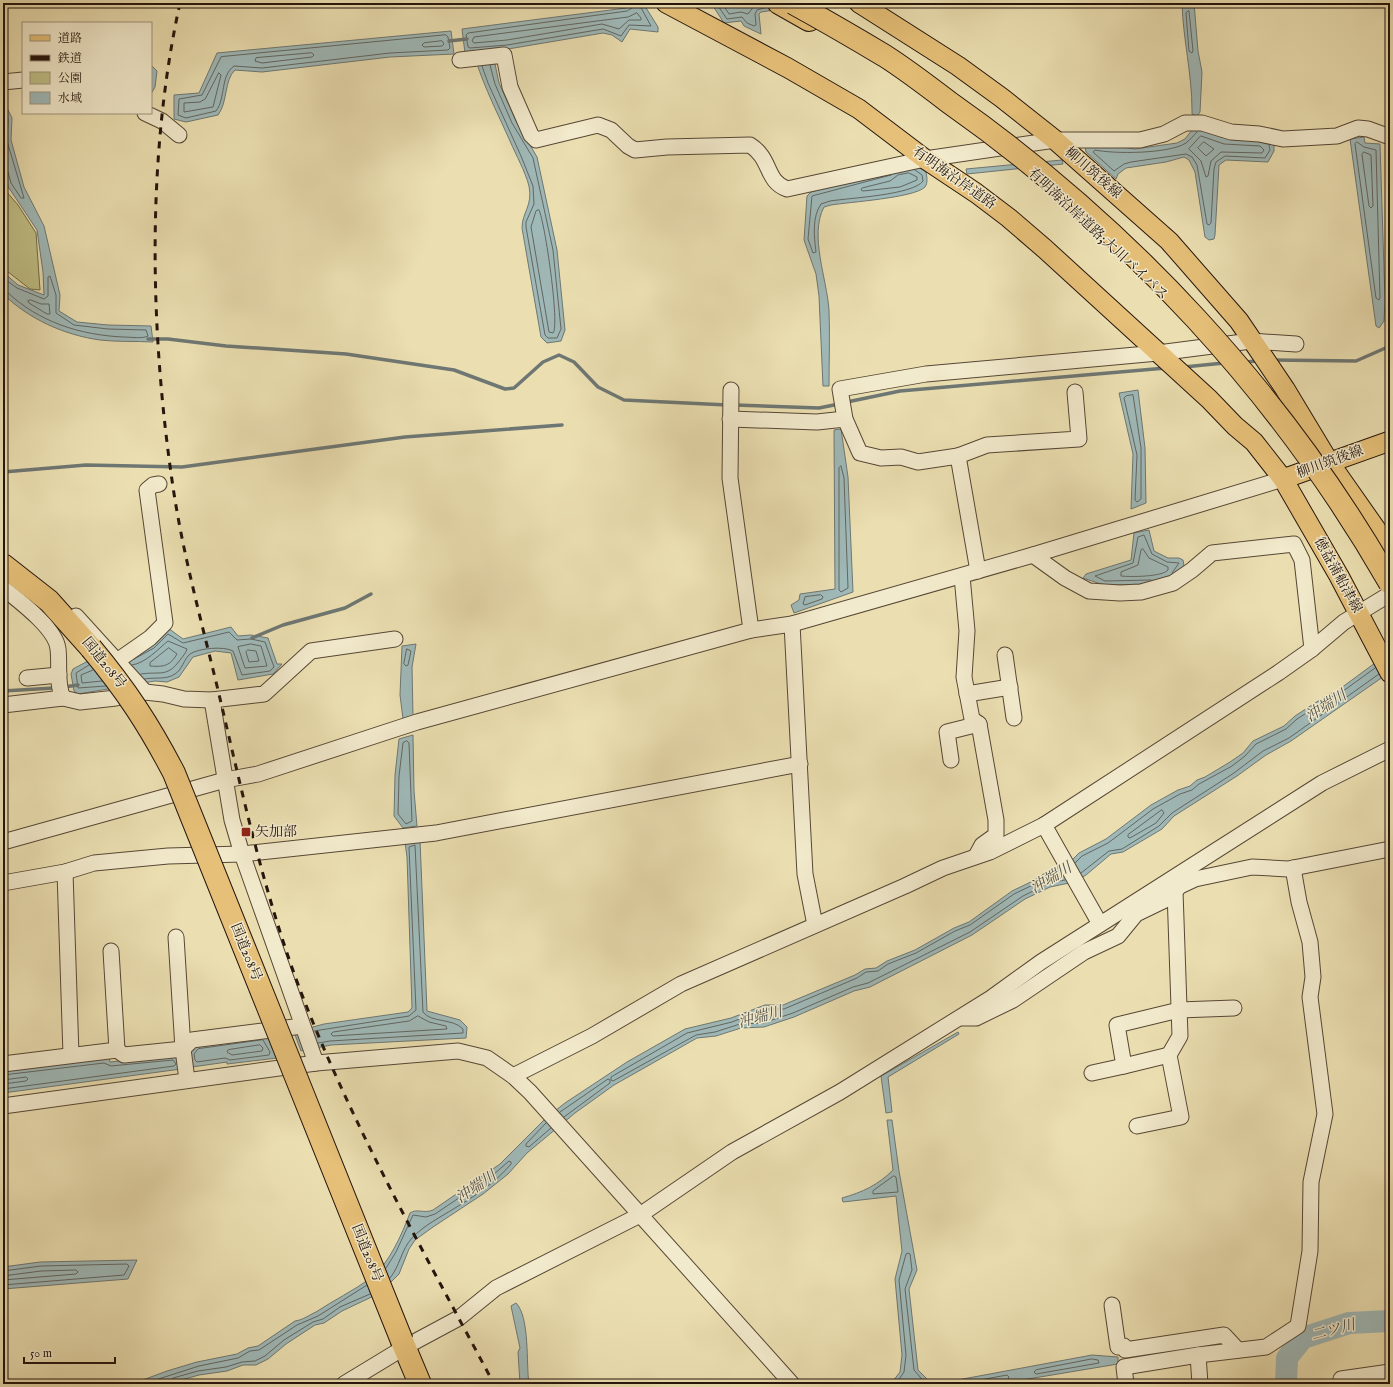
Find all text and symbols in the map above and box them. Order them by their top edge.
legend [22,22,152,114]
text: 道路 [58,31,82,46]
text: 鉄道 [57,51,82,66]
text: 公園 [58,71,82,86]
text: 水域 [58,91,82,106]
street label: 有明海沿岸道路 [909,143,999,213]
street label: 柳川筑後線 [1061,143,1125,203]
street label: 有明海沿岸道路;大川バイパス [1024,164,1172,304]
street label: 柳川筑後線 [1294,442,1366,482]
street label: 徳益蒲船津線 [1310,534,1366,616]
street label: 国道208号 [78,634,130,692]
water label: 沖端川 [1302,685,1352,726]
place label: 矢加部 [255,823,297,841]
marker: 矢加部 [240,826,252,838]
water label: 沖端川 [1027,857,1077,898]
street label: 国道208号 [226,920,266,984]
water label: 沖端川 [736,1001,786,1032]
water label: 沖端川 [452,1165,502,1207]
street label: 国道208号 [347,1221,387,1285]
water label: 二ツ川 [1309,1314,1359,1345]
scale bar [24,1339,115,1365]
text: 50 m [30,1346,52,1361]

